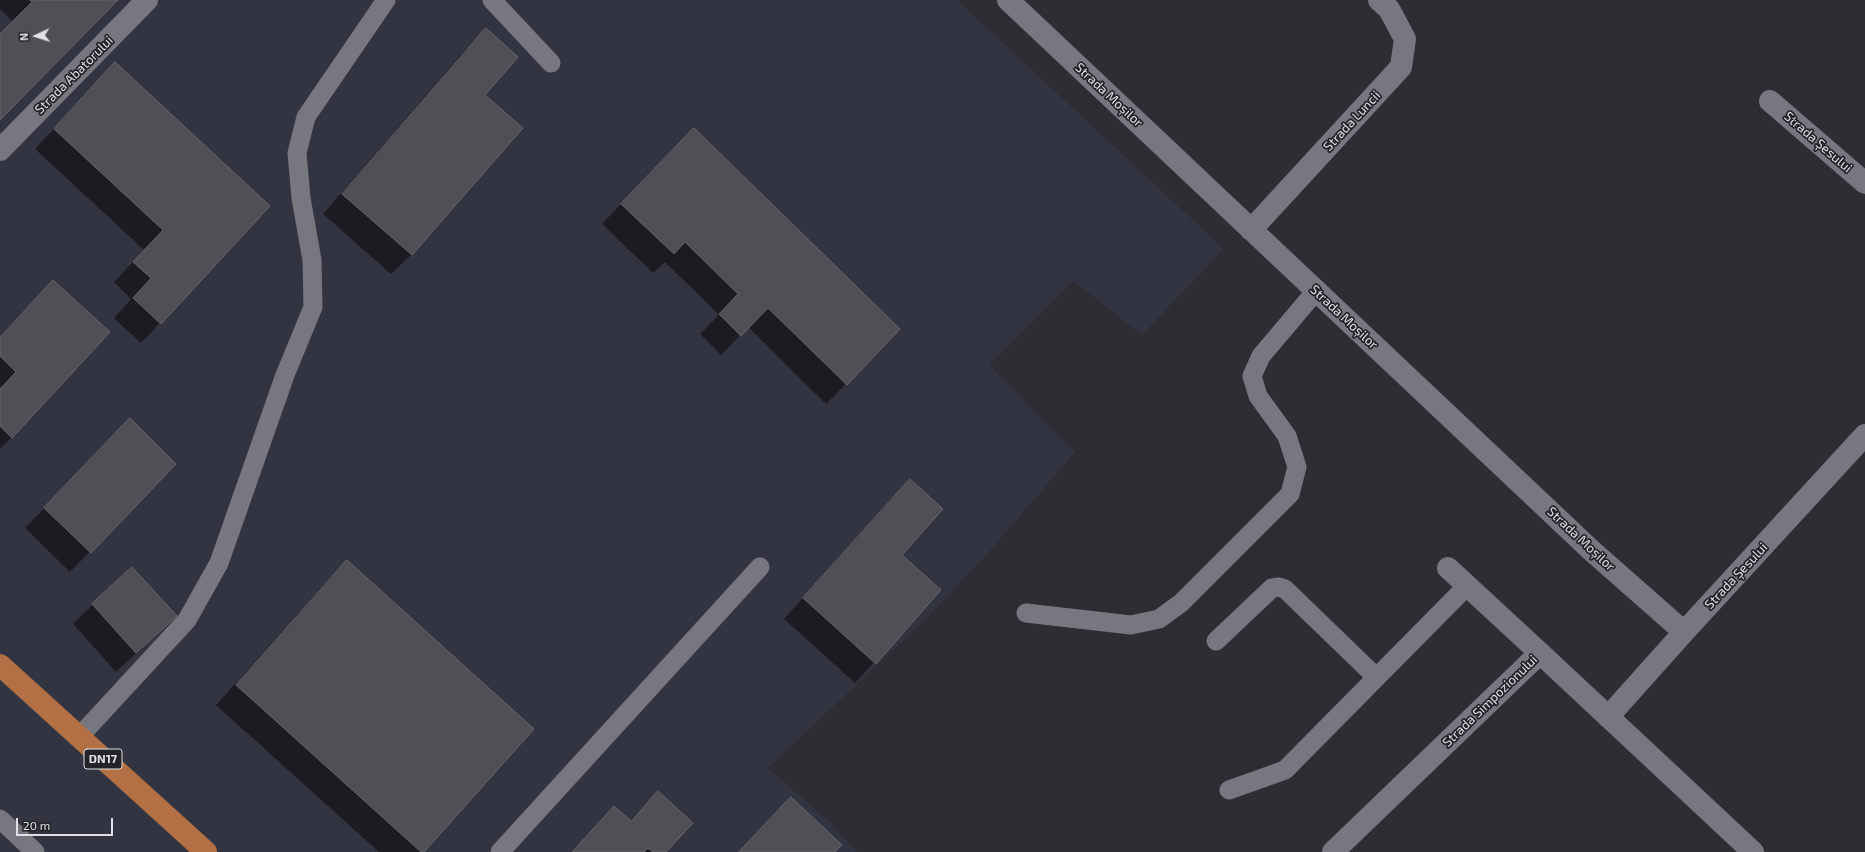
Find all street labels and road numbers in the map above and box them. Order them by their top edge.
street label: Strada Abatorului [32,33,116,117]
street label: Strada Moșilor [1072,60,1146,130]
street label: Strada Luncii [1320,88,1384,154]
street label: Strada Șesului [1781,108,1855,176]
street label: Strada Moșilor [1307,282,1381,352]
street label: Strada Moșilor [1544,504,1618,574]
street label: Strada Șesului [1701,540,1771,612]
street label: Strada Simpozionului [1439,652,1541,750]
road number: DN17 [84,749,122,769]

